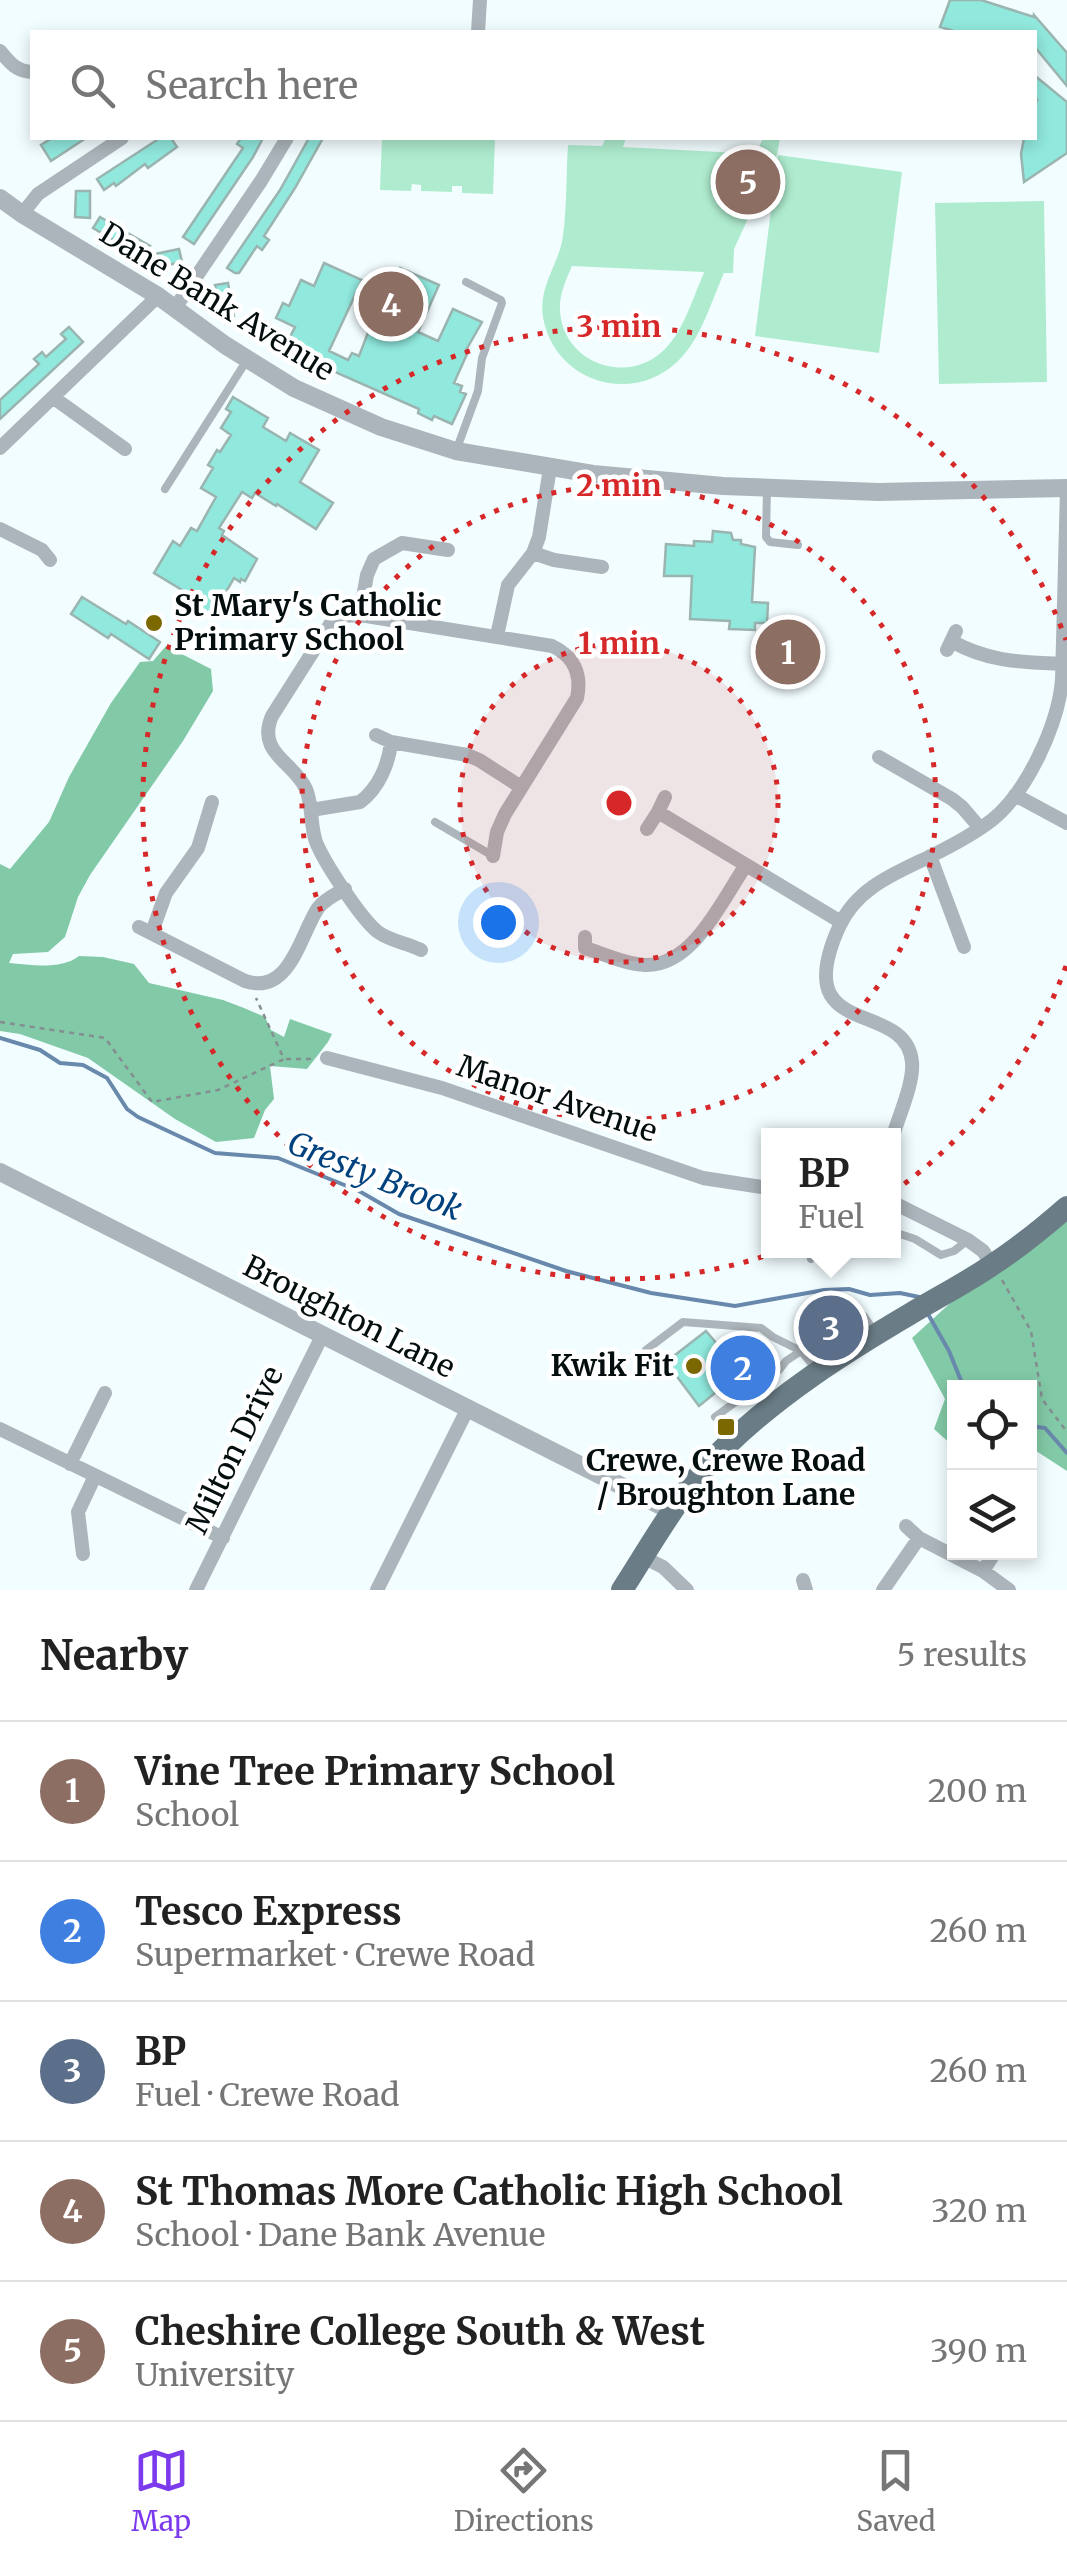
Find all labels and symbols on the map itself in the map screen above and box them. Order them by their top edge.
pin: 5 [716,144,780,220]
street label: Dane Bank Avenue [93,214,342,389]
pin: 4 [358,266,424,342]
text: 3 min [577,307,661,345]
text: 2 min [576,466,662,504]
place label: St Mary's Catholic Primary School [174,586,442,658]
marker: St Mary's Catholic Primary School [143,612,165,634]
pin: 1 [756,614,820,690]
text: 1 min [578,624,660,662]
centre of rings [601,785,637,821]
your location [473,897,524,948]
street label: Manor Avenue [452,1046,662,1150]
water label: Gresty Brook [282,1123,469,1229]
street label: Broughton Lane [237,1246,462,1386]
pin: 3 [798,1290,864,1366]
pin: 2 [710,1330,776,1406]
place label: Kwik Fit [551,1346,674,1384]
marker: Kwik Fit [683,1355,705,1377]
street label: Milton Drive [177,1360,291,1540]
marker: Crewe, Crewe Road / Broughton Lane [715,1416,737,1438]
place label: Crewe, Crewe Road / Broughton Lane [586,1441,866,1513]

